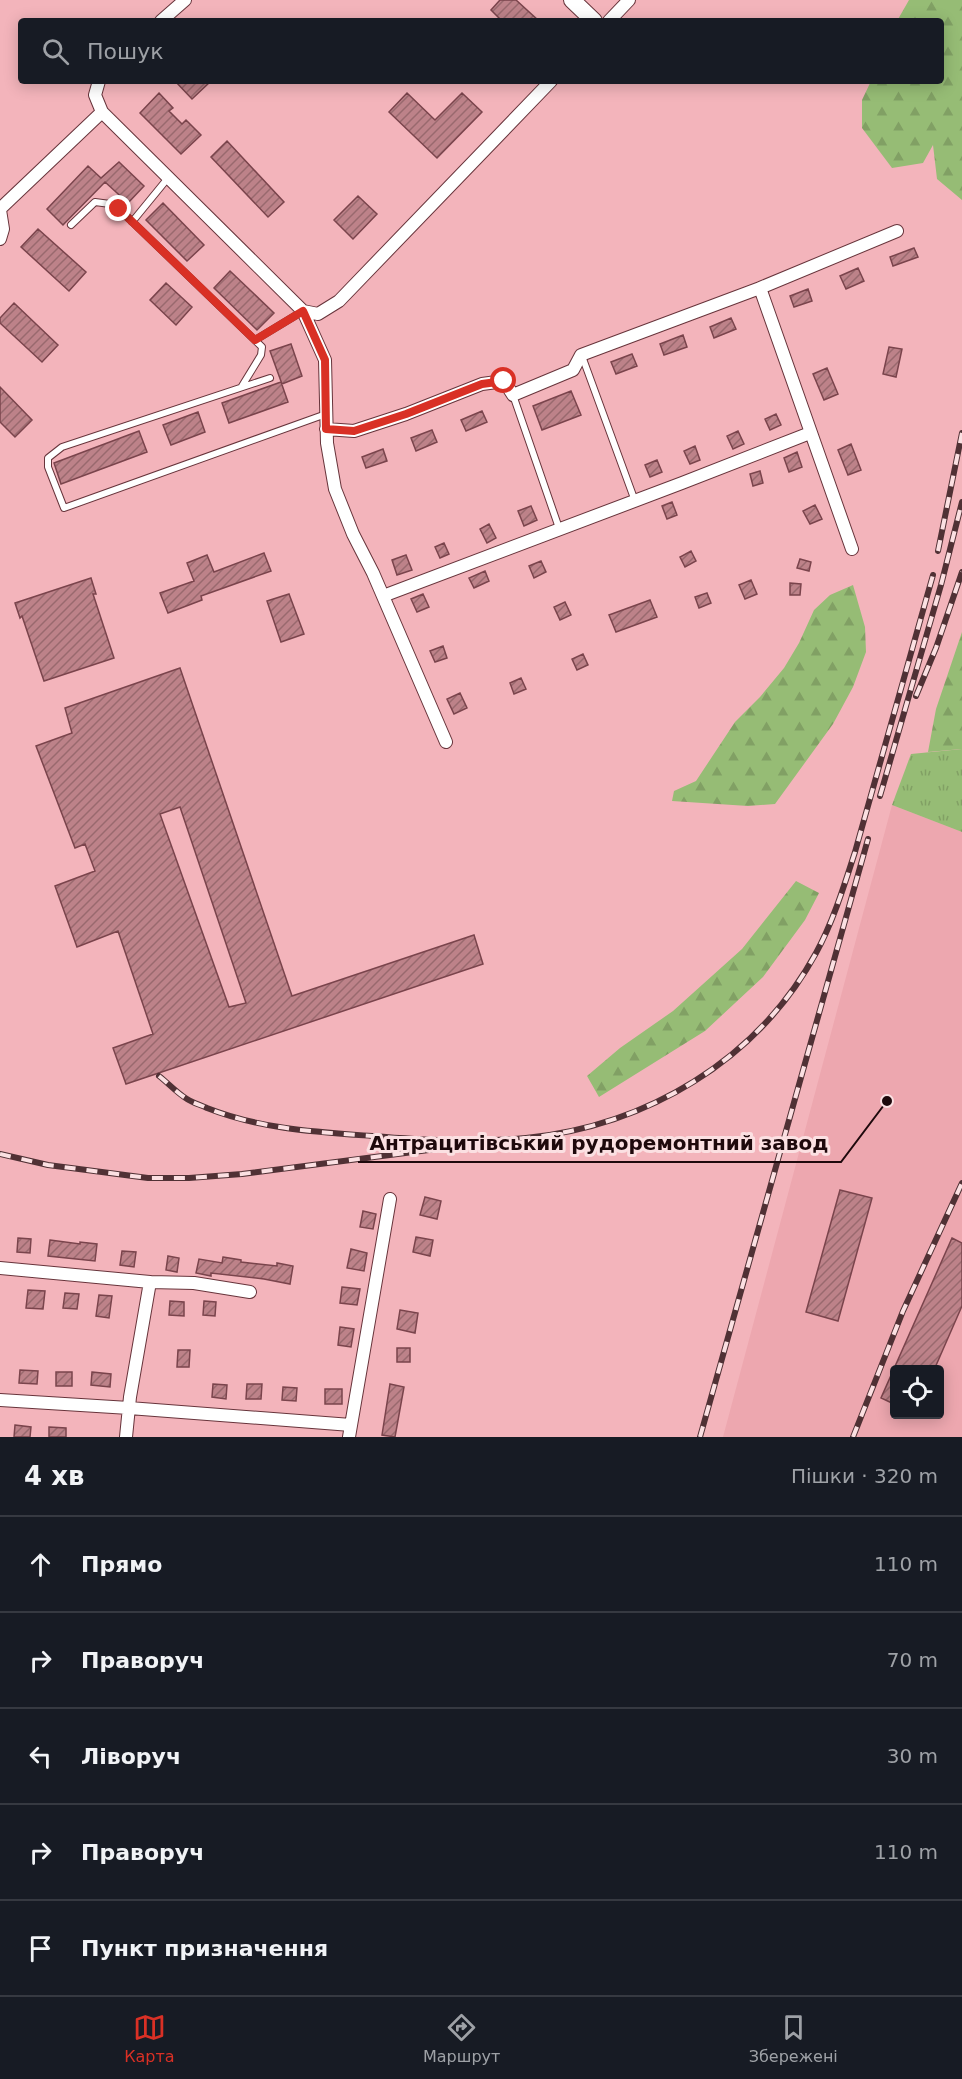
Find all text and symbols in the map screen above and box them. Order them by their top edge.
search box [18,18,944,84]
icon: search [39,35,72,68]
text: Пошук [87,39,163,64]
route end [105,195,131,221]
route start [490,367,516,393]
callout: Антрацитівський рудоремонтний завод [358,1124,841,1162]
text: Антрацитівський рудоремонтний завод [370,1131,828,1155]
map controls [890,1365,944,1419]
button: locate [890,1365,944,1419]
text: 4 хв [24,1461,84,1491]
text: Пішки · 320 m [791,1464,938,1488]
icon: ahead [24,1548,57,1581]
text: Прямо [81,1552,162,1577]
text: 110 m [874,1552,938,1576]
icon: right [24,1644,57,1677]
text: Праворуч [81,1648,204,1673]
text: 70 m [887,1648,938,1672]
icon: left [24,1740,57,1773]
text: Ліворуч [81,1744,181,1769]
text: 30 m [887,1744,938,1768]
icon: right [24,1836,57,1869]
text: Праворуч [81,1840,204,1865]
text: 110 m [874,1840,938,1864]
icon: arrive [24,1932,57,1965]
text: Пункт призначення [81,1936,328,1961]
tab: Карта [124,2011,175,2066]
tab: Маршрут [423,2011,500,2066]
tab: Збережені [749,2011,838,2066]

